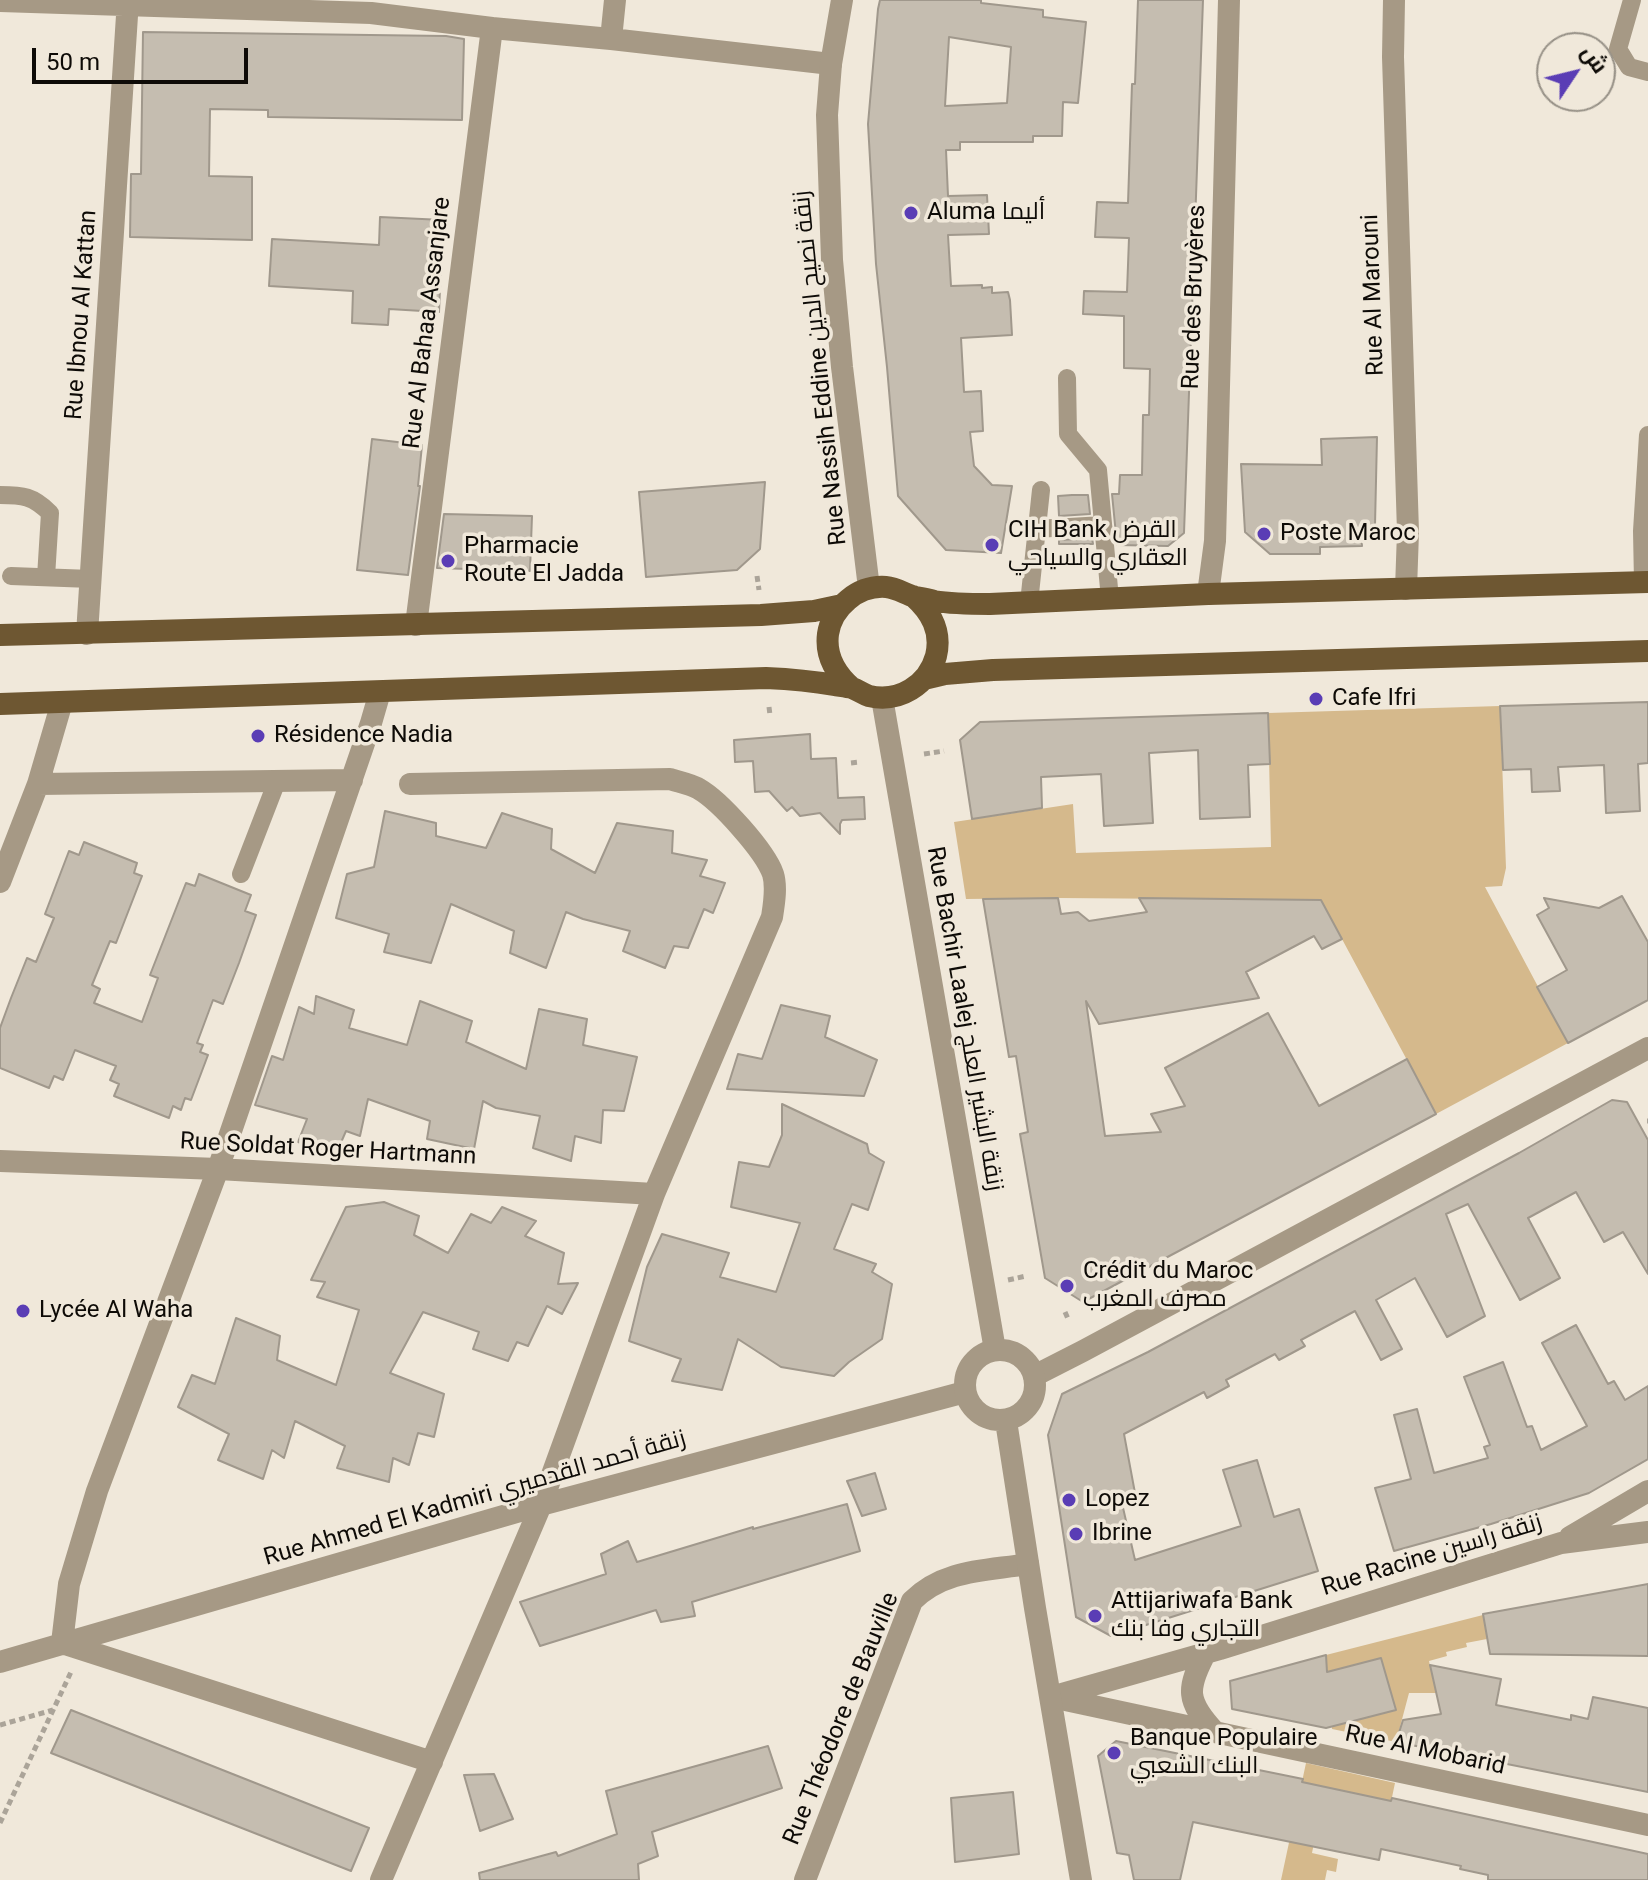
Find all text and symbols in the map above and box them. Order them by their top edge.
scale bar [36,32,252,82]
north arrow [1536,32,1616,112]
text: ش [1576,40,1613,78]
text: 50 m [46,48,100,76]
street label: Rue Nassih Eddine زنقة نصيح الدين [788,189,854,547]
street label: Rue Al Bahaa Assanjare [398,195,458,451]
place label: Aluma أليما [927,199,1045,227]
marker: Aluma أليما [902,204,920,222]
street label: Rue des Bruyères [1177,204,1213,390]
street label: Rue Ibnou Al Kattan [60,209,104,421]
street label: Rue Al Marouni [1357,214,1391,376]
place label: CIH Bank القرض العقاري والسياحي [1008,517,1188,573]
place label: Poste Maroc [1280,520,1416,548]
marker: Poste Maroc [1255,525,1273,543]
place label: Pharmacie Route El Jadda [464,533,624,589]
marker: CIH Bank القرض العقاري والسياحي [983,536,1001,554]
marker: Pharmacie Route El Jadda [439,552,457,570]
place label: Cafe Ifri [1332,685,1416,713]
marker: Cafe Ifri [1307,690,1325,708]
place label: Résidence Nadia [274,722,453,750]
marker: Résidence Nadia [249,727,267,745]
street label: Rue Bachir Laalej زنقة البشير العلج [919,845,1009,1193]
street label: Rue Soldat Roger Hartmann [179,1128,477,1172]
place label: Crédit du Maroc مصرف المغرب [1083,1258,1253,1314]
marker: Crédit du Maroc مصرف المغرب [1058,1277,1076,1295]
place label: Lycée Al Waha [39,1297,193,1325]
marker: Lycée Al Waha [14,1302,32,1320]
street label: Rue Ahmed El Kadmiri زنقة أحمد القدميري [261,1425,689,1573]
place label: Lopez [1085,1486,1150,1514]
marker: Lopez [1060,1491,1078,1509]
street label: Rue Racine زنقة راسين [1318,1509,1546,1603]
place label: Ibrine [1092,1520,1152,1548]
marker: Ibrine [1067,1525,1085,1543]
place label: Attijariwafa Bank التجاري وفا بنك [1111,1588,1293,1644]
street label: Rue Théodore de Bauville [778,1589,906,1849]
marker: Attijariwafa Bank التجاري وفا بنك [1086,1607,1104,1625]
street label: Rue Al Mobarid [1342,1720,1508,1782]
place label: Banque Populaire البنك الشعبي [1130,1725,1318,1781]
marker: Banque Populaire البنك الشعبي [1105,1744,1123,1762]

